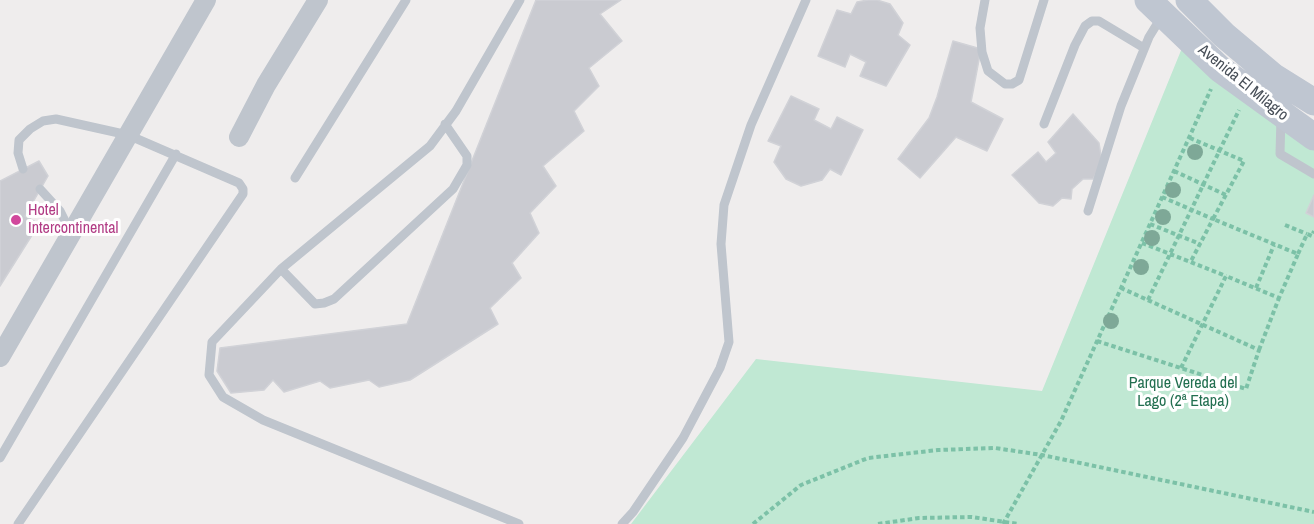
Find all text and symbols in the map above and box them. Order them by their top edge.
street label: Avenida El Milagro [1194,41,1292,125]
place label: Hotel Intercontinental [28,201,118,239]
marker: Hotel Intercontinental [9,213,23,227]
park label: Parque Vereda del Lago (2ª Etapa) [1129,374,1237,412]

